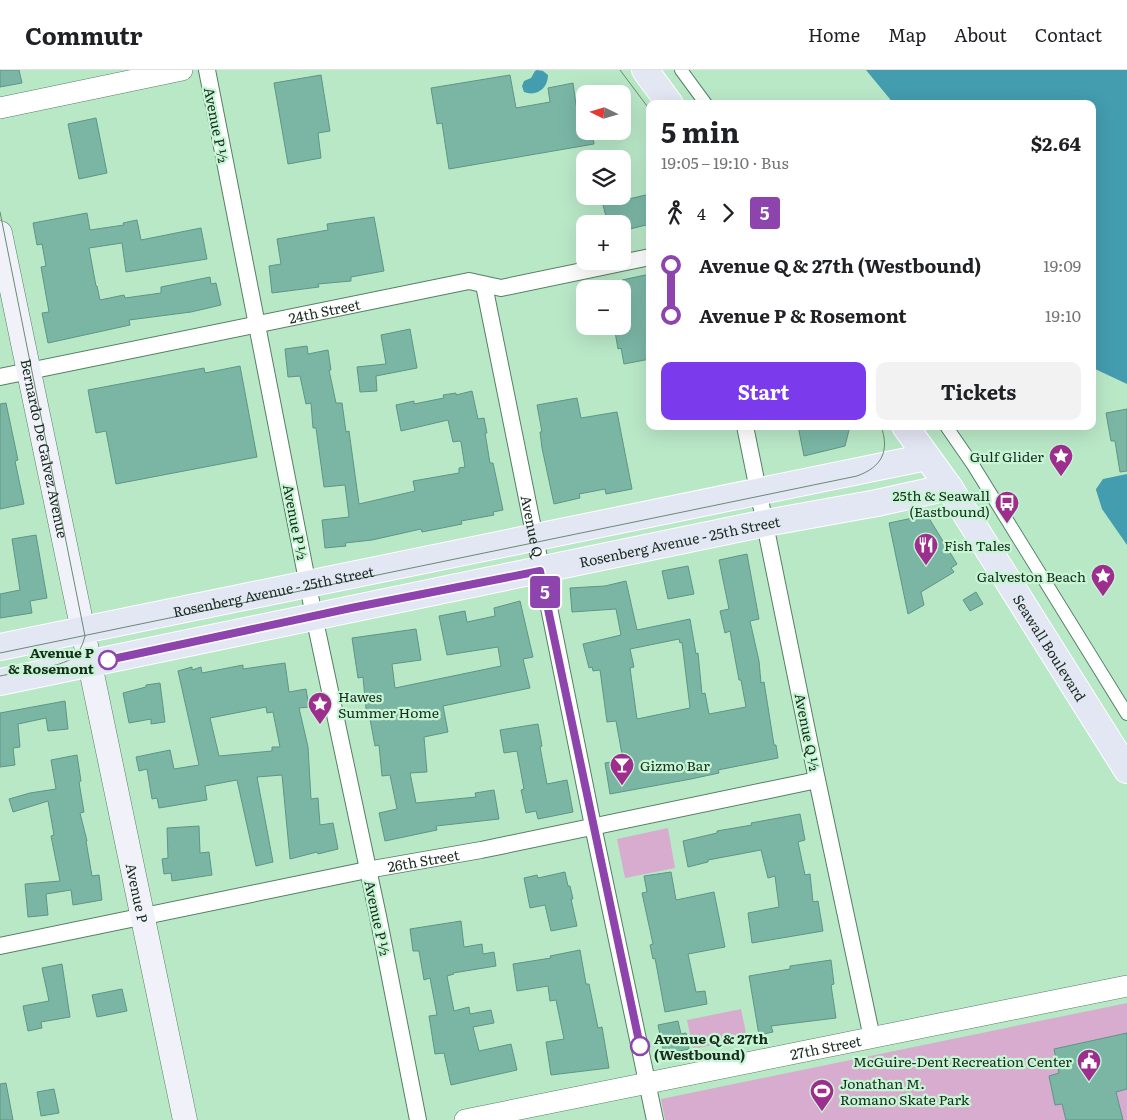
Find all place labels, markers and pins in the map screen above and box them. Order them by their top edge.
place icon: Gulf Glider [1048,443,1074,477]
place label: Gulf Glider [970,446,1044,466]
place label: 25th & Seawall (Eastbound) [892,485,990,521]
bus stop icon: 25th & Seawall (Eastbound) [994,490,1020,524]
restaurant icon: Fish Tales [913,532,939,566]
place label: Fish Tales [944,535,1010,555]
place icon: Galveston Beach [1090,563,1116,597]
place label: Galveston Beach [977,566,1086,586]
place label: Avenue P & Rosemont [8,642,95,678]
marker: Avenue P & Rosemont [98,650,118,670]
place label: Hawes Summer Home [338,686,439,722]
place icon: Hawes Summer Home [307,691,333,725]
bar icon: Gizmo Bar [609,752,635,786]
place label: Gizmo Bar [640,755,710,775]
place label: Avenue Q & 27th (Westbound) [654,1028,768,1064]
marker: Avenue Q & 27th (Westbound) [630,1036,650,1056]
public building icon: McGuire-Dent Recreation Center [1076,1048,1102,1082]
place label: McGuire-Dent Recreation Center [853,1051,1072,1071]
place label: Jonathan M. Romano Skate Park [840,1073,970,1109]
sports icon: Jonathan M. Romano Skate Park [809,1078,835,1112]

